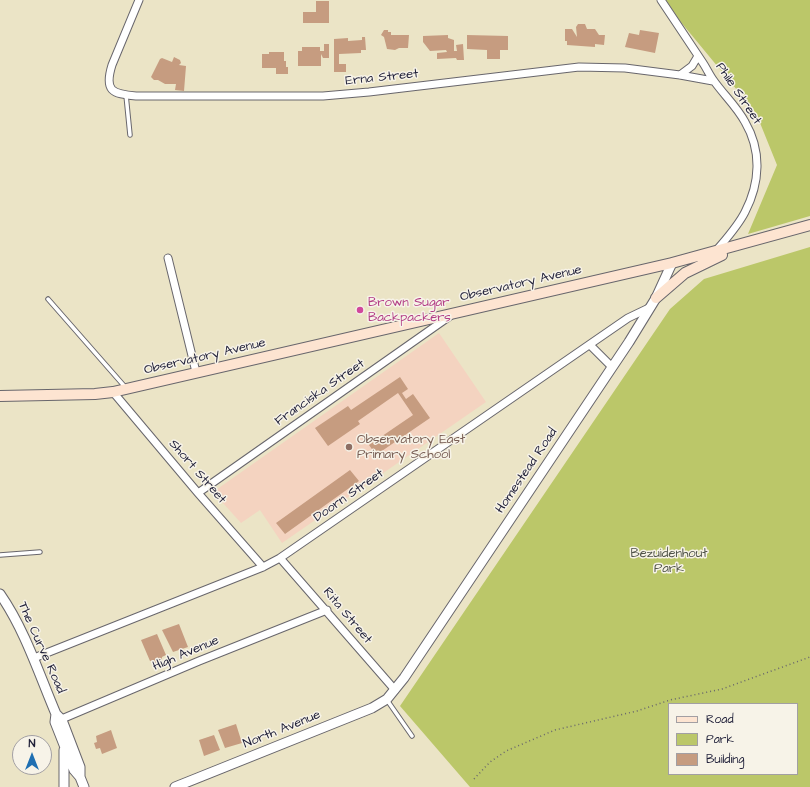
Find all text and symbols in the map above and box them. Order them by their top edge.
street label: Phile Street [712,60,764,128]
street label: Erna Street [345,66,419,90]
street label: Observatory Avenue [459,262,583,306]
place label: Brown Sugar Backpackers [368,295,451,326]
marker: Brown Sugar Backpackers [355,305,365,315]
street label: Observatory Avenue [143,335,267,379]
street label: Franciska Street [272,356,368,430]
street label: Homestead Road [493,425,561,517]
place label: Observatory East Primary School [357,432,465,463]
street label: Short Street [165,437,229,507]
marker: Observatory East Primary School [344,442,354,452]
street label: Doorn Street [311,466,387,526]
park label: Bezuidenhout Park [630,546,708,577]
street label: Rita Street [319,585,375,647]
street label: The Curve Road [14,600,68,696]
street label: High Avenue [151,633,221,675]
legend [668,703,798,775]
street label: North Avenue [241,707,323,753]
text: Road [706,711,734,728]
text: Park [706,731,734,748]
north arrow [12,735,52,775]
text: N [29,736,35,751]
text: Building [706,751,744,768]

